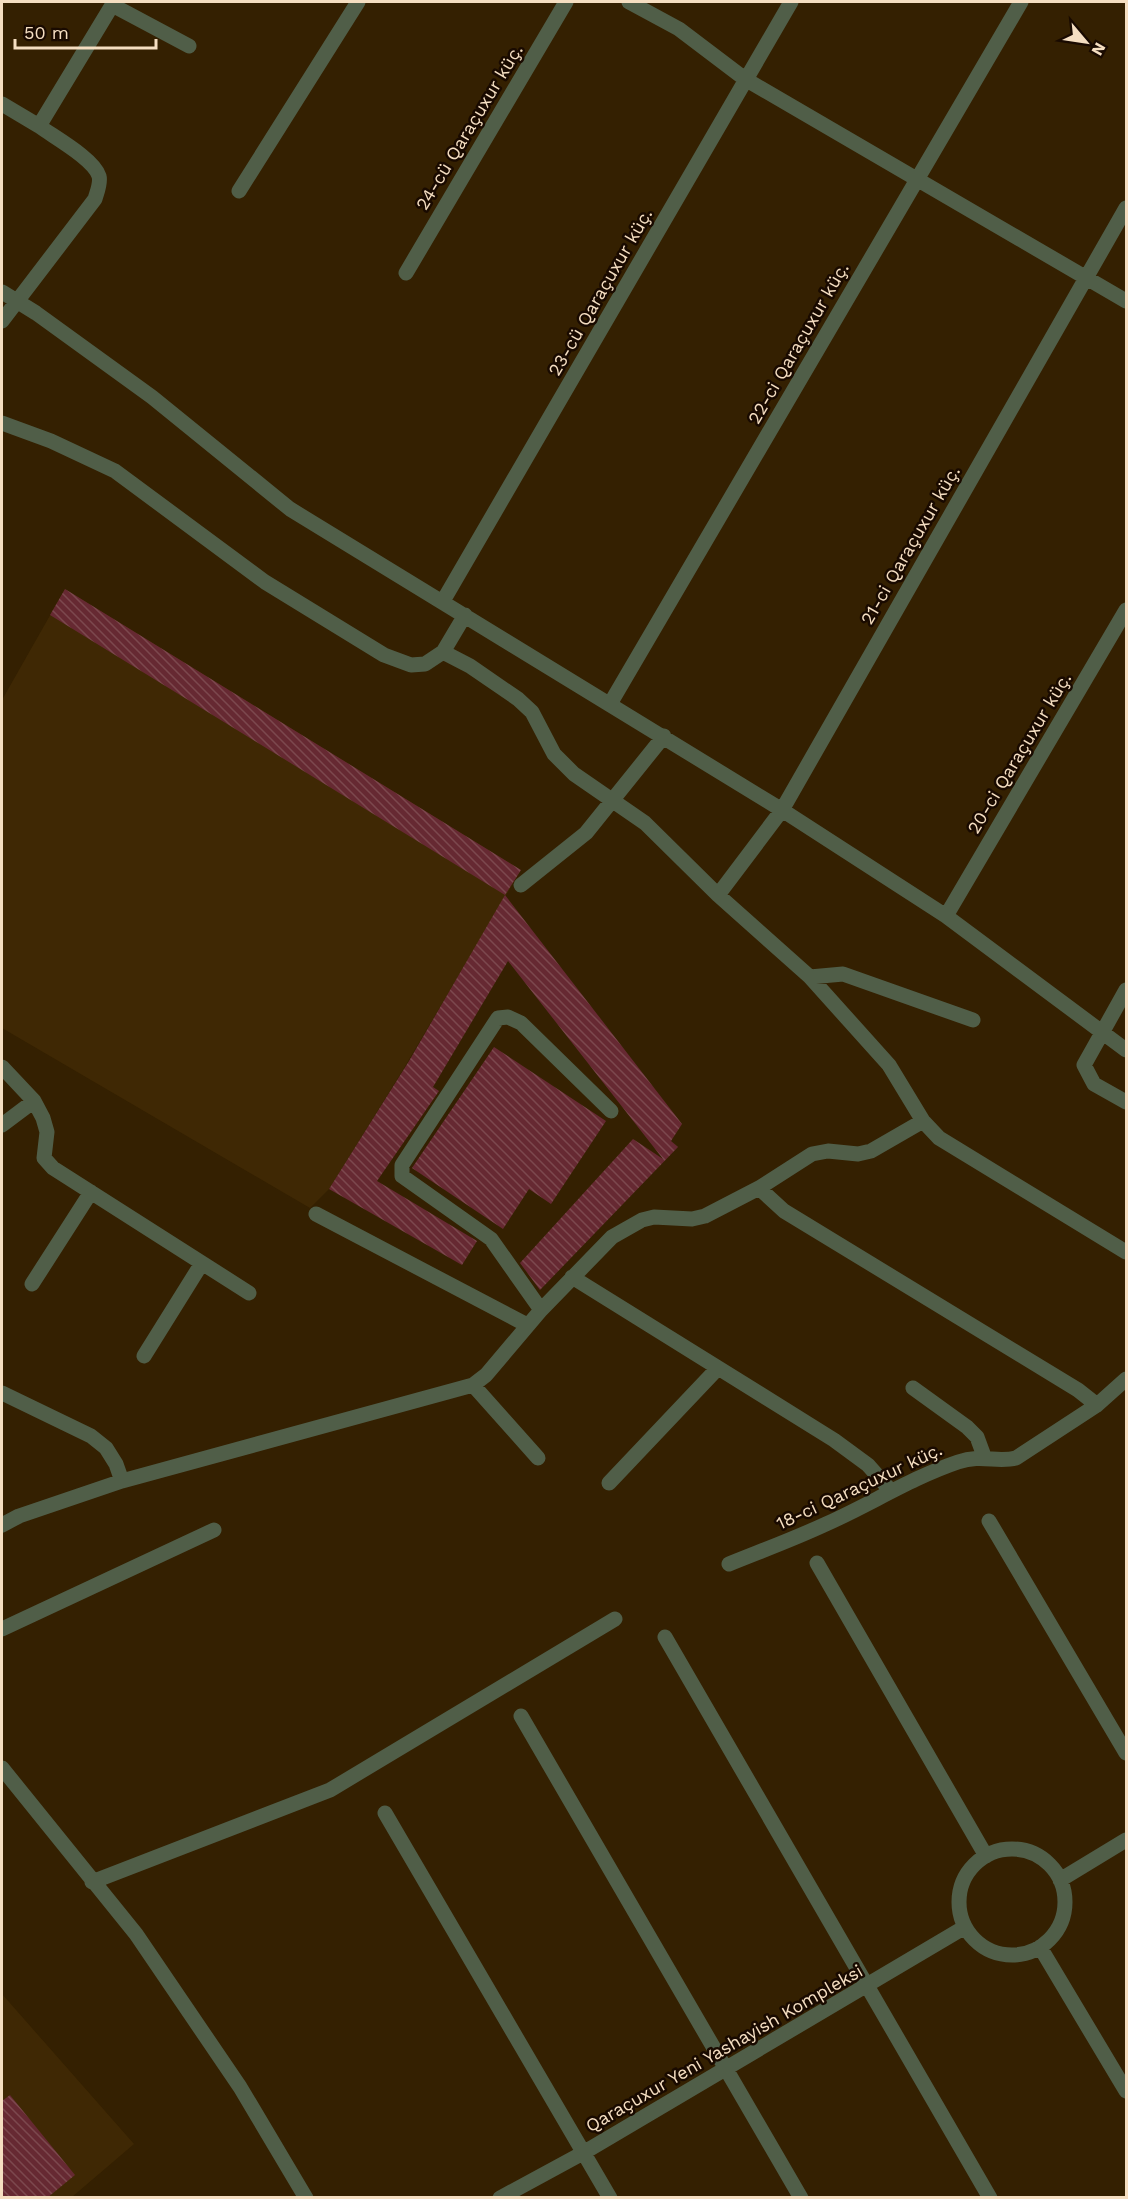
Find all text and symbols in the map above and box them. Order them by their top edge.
scale bar [15,12,156,50]
north arrow [1056,12,1116,72]
text: 50 m [24,22,69,43]
text: N [1087,39,1110,59]
street label: 24-cü Qaraçuxur küç. [411,40,527,214]
street label: 23-cü Qaraçuxur küç. [544,205,656,379]
street label: 22-ci Qaraçuxur küç. [743,259,853,427]
street label: 21-ci Qaraçuxur küç. [856,462,964,628]
street label: 20-ci Qaraçuxur küç. [963,669,1075,837]
street label: 18-ci Qaraçuxur küç. [773,1438,945,1534]
street label: Qaraçuxur Yeni Yashayish Kompleksi [582,1960,866,2136]

